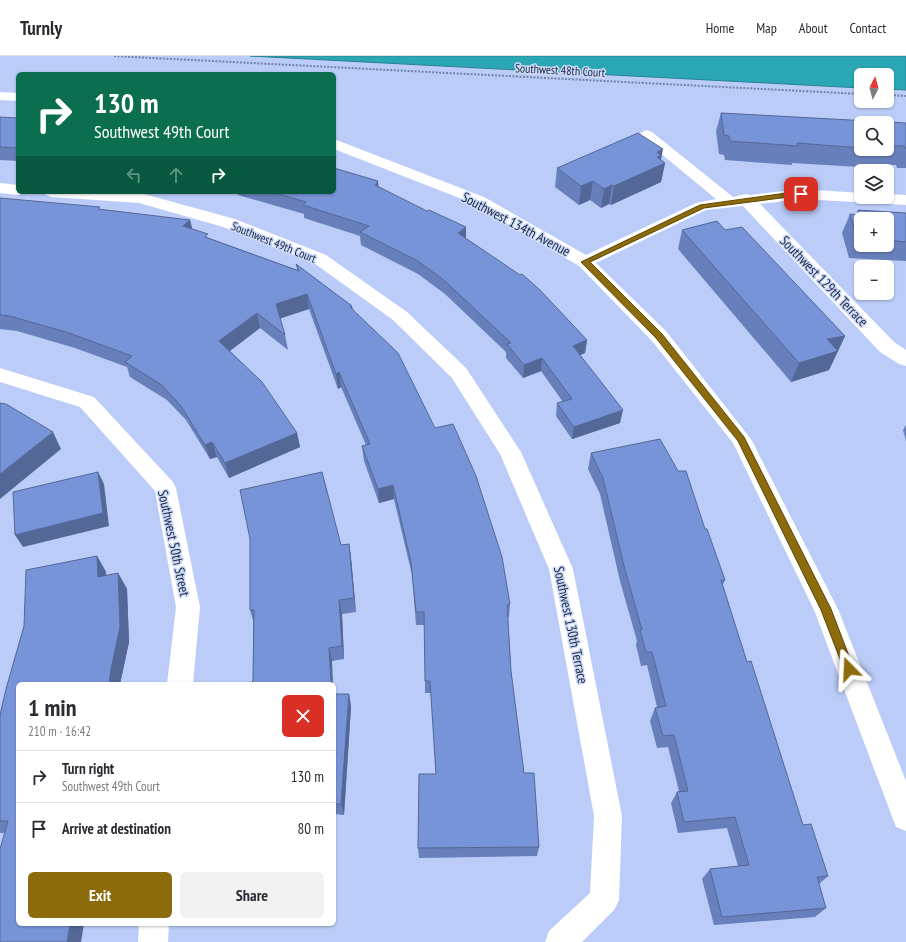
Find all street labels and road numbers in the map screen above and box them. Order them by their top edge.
street label: Southwest 48th Court [515,60,606,80]
street label: Southwest 134th Avenue [459,188,574,260]
street label: Southwest 49th Court [229,218,319,266]
street label: Southwest 129th Terrace [776,232,872,330]
street label: Southwest 50th Street [154,488,194,598]
street label: Southwest 130th Terrace [550,565,592,686]

